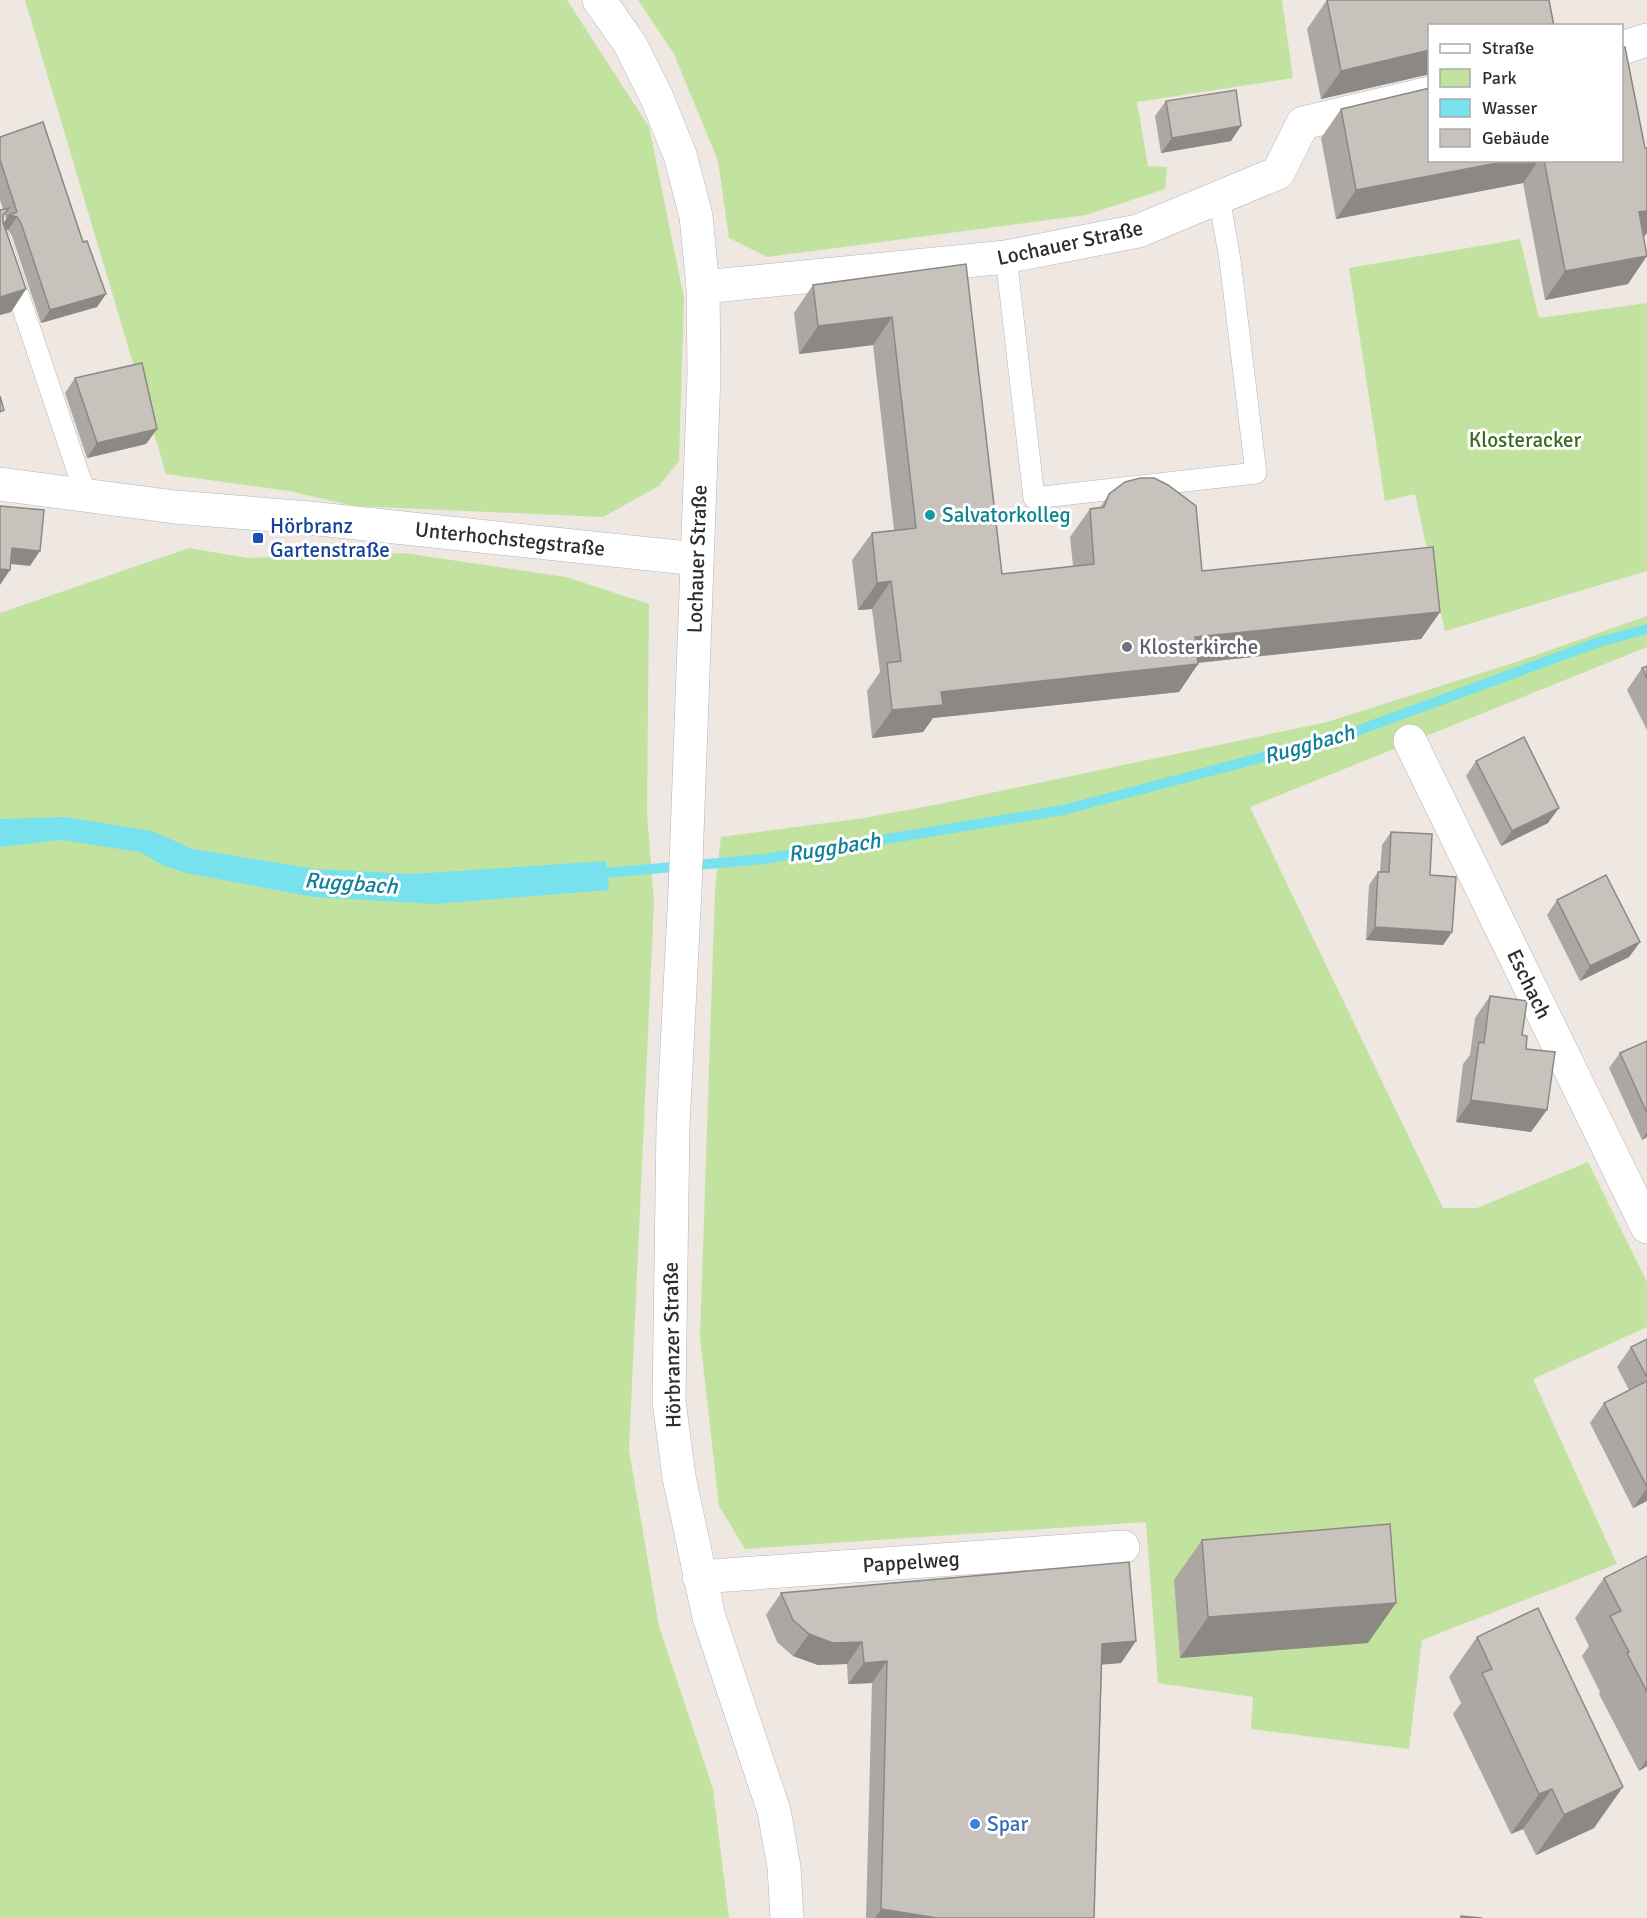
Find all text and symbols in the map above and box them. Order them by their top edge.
legend [1428,24,1623,162]
text: Straße [1482,37,1534,59]
text: Park [1482,67,1517,89]
text: Wasser [1482,97,1538,119]
text: Gebäude [1482,127,1550,149]
street label: Lochauer Straße [995,215,1145,271]
park label: Klosteracker [1469,427,1582,453]
street label: Lochauer Straße [681,484,713,634]
place label: Salvatorkolleg [942,502,1071,528]
marker: Salvatorkolleg [923,508,937,522]
place label: Hörbranz Gartenstraße [270,513,390,563]
street label: Unterhochstegstraße [414,516,606,562]
marker: Hörbranz Gartenstraße [251,531,265,545]
place label: Klosterkirche [1139,634,1258,660]
marker: Klosterkirche [1120,640,1134,654]
water label: Ruggbach [1261,718,1358,770]
water label: Ruggbach [786,826,883,868]
water label: Ruggbach [304,866,399,900]
street label: Eschach [1501,945,1557,1023]
street label: Hörbranzer Straße [658,1262,686,1428]
street label: Pappelweg [862,1546,960,1578]
place label: Spar [987,1811,1028,1837]
marker: Spar [968,1817,982,1831]

